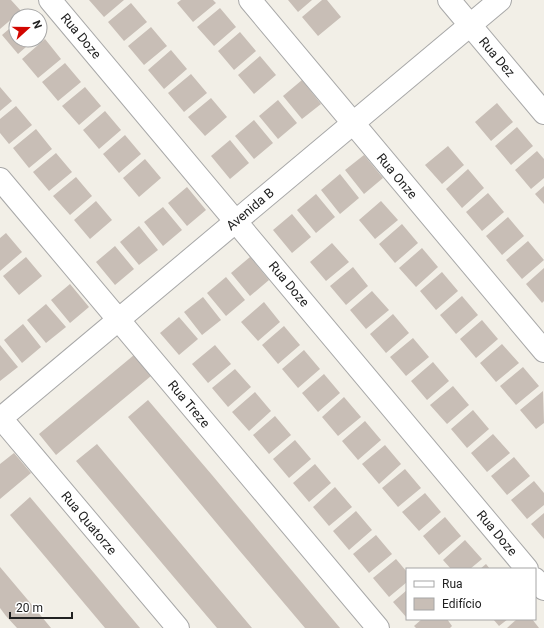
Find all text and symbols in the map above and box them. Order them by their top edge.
north arrow [8,8,48,48]
street label: Rua Doze [58,10,104,62]
text: N [29,19,44,31]
street label: Rua Dez [476,34,518,80]
street label: Rua Onze [374,150,420,202]
street label: Avenida B [223,185,277,233]
street label: Rua Doze [266,258,312,310]
street label: Rua Treze [165,377,213,431]
street label: Rua Quatorze [58,488,120,558]
street label: Rua Doze [474,507,520,559]
legend [406,568,536,620]
text: Rua [442,577,463,591]
scale bar [10,594,72,620]
text: Edifício [442,597,482,611]
text: 20 m [16,601,43,615]

